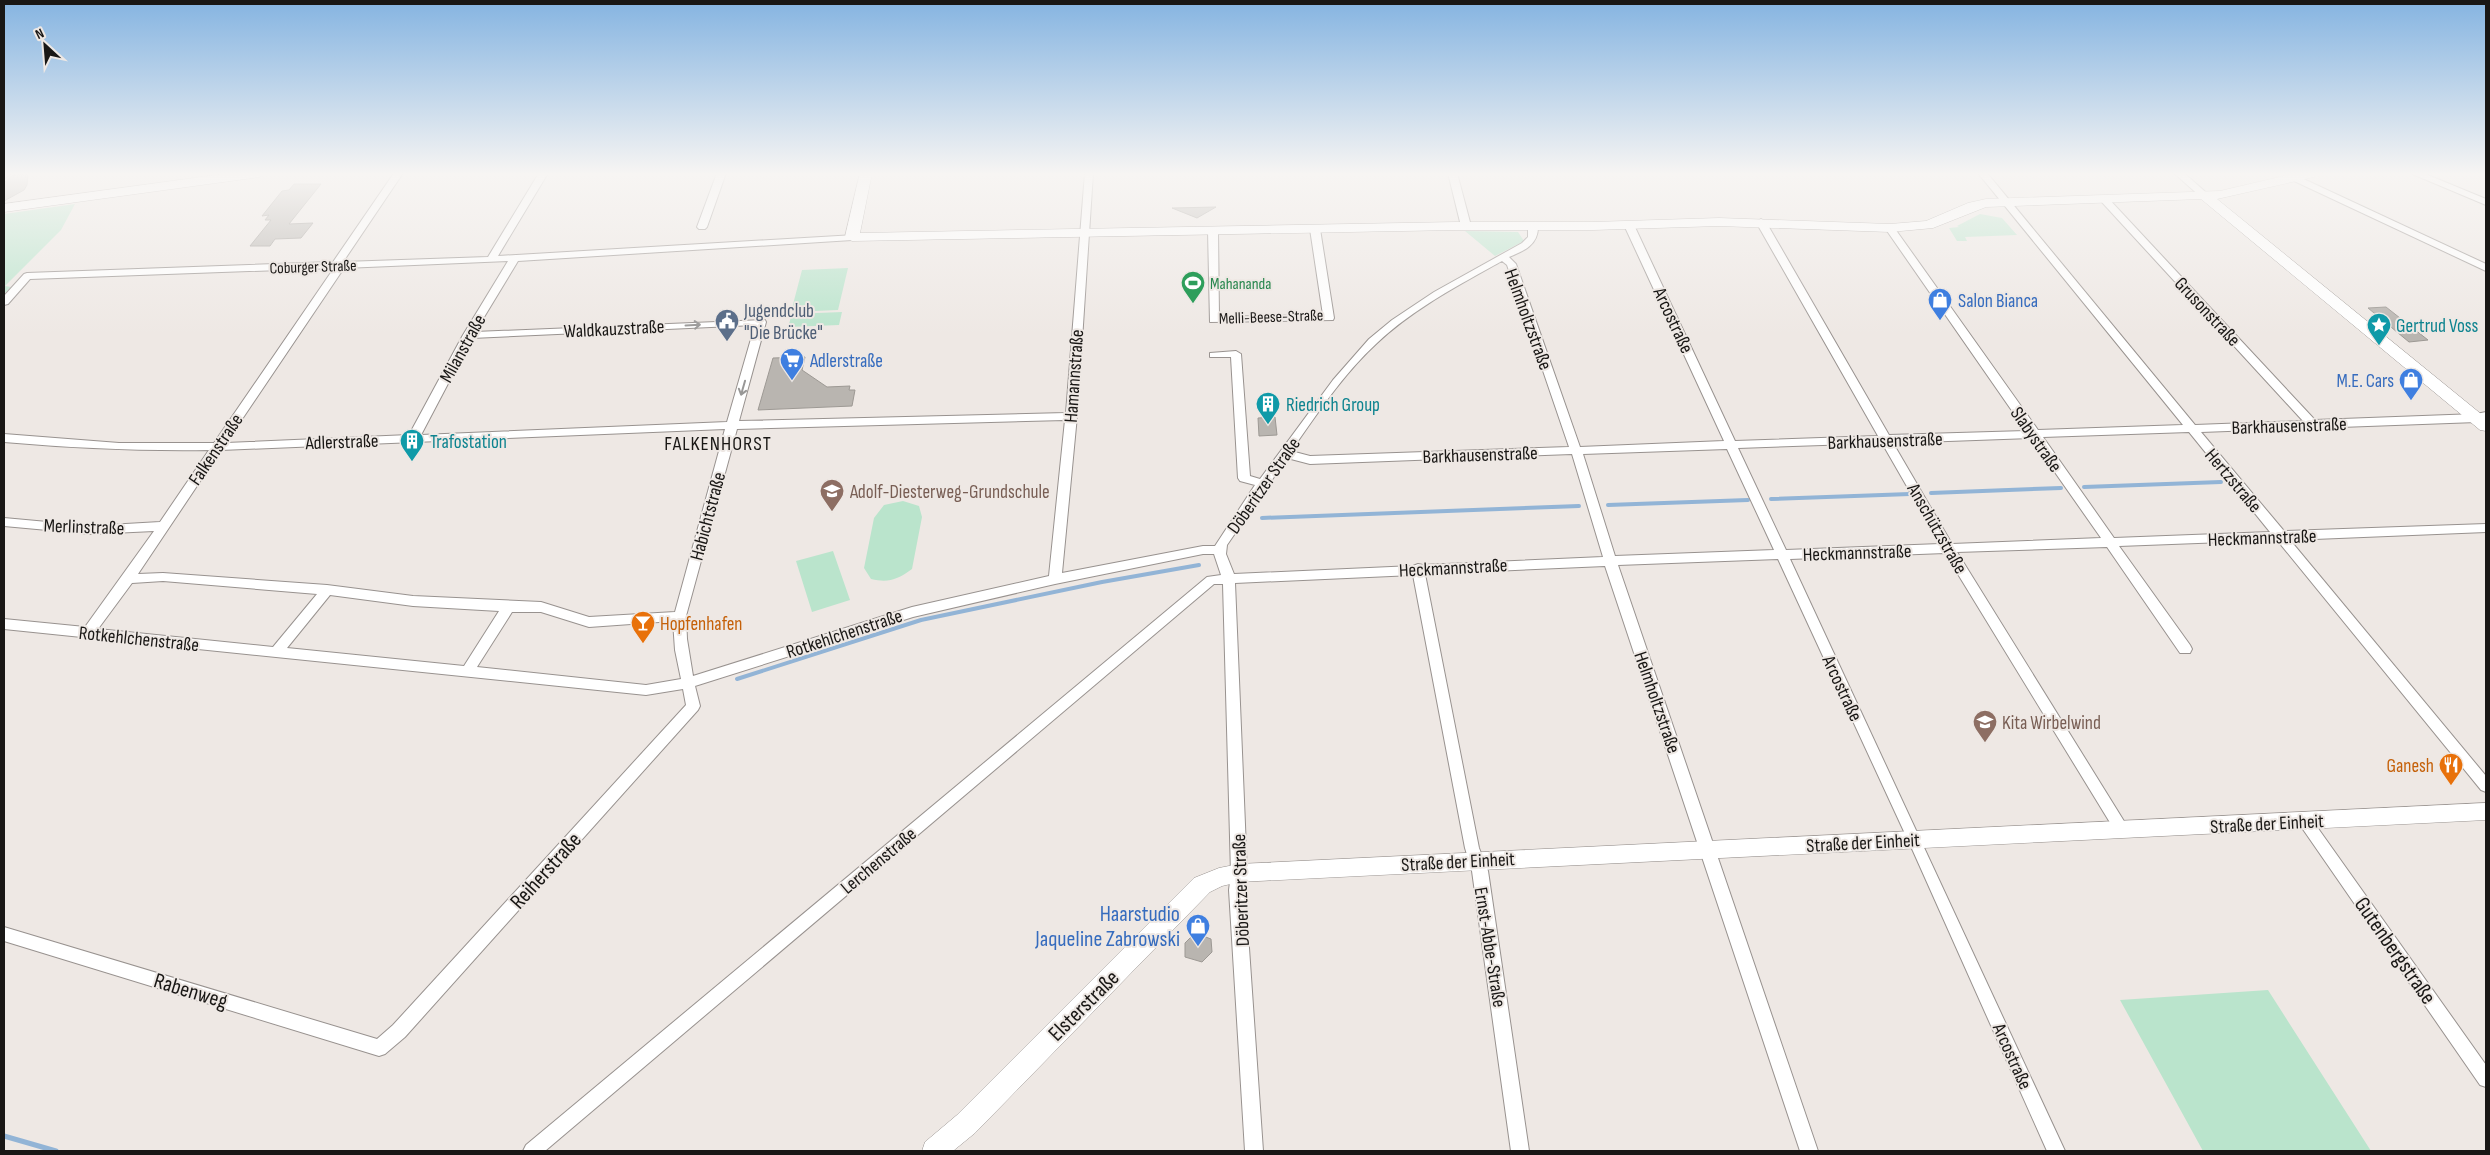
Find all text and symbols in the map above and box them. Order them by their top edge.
north arrow [20,20,70,70]
text: N [32,24,47,43]
street label: Coburger Straße [269,256,357,279]
street label: Helmholtzstraße [1499,266,1557,373]
sports icon: Mahananda [1180,270,1206,304]
street label: Grusonstraße [2169,273,2245,351]
place label: Mahananda [1210,275,1271,294]
street label: Arcostraße [1647,283,1698,357]
shop icon: Salon Bianca [1927,287,1953,321]
place label: Salon Bianca [1958,290,2038,313]
place label: Jugendclub "Die Brücke" [743,300,823,345]
street label: Melli-Beese-Straße [1219,306,1324,329]
public building icon: Jugendclub "Die Brücke" [714,308,740,342]
street label: Milanstraße [435,311,491,387]
place icon: Gertrud Voss [2366,312,2392,346]
street label: Waldkauzstraße [563,315,665,344]
place label: Gertrud Voss [2396,315,2478,338]
one-way arrow [684,320,700,329]
street label: Hamannstraße [1060,329,1089,424]
supermarket icon: Adlerstraße [779,347,805,381]
place label: Adlerstraße [809,350,883,373]
shop icon: M.E. Cars [2398,367,2424,401]
place label: M.E. Cars [2336,370,2394,393]
one-way arrow [737,379,747,395]
building icon: Riedrich Group [1255,391,1281,425]
place label: Riedrich Group [1286,394,1380,417]
street label: Slabystraße [2005,403,2067,477]
street label: Falkenstraße [184,410,248,490]
street label: Barkhausenstraße [2231,413,2347,440]
building icon: Trafostation [399,428,425,462]
street label: Barkhausenstraße [1827,428,1943,455]
street label: Adlerstraße [304,430,379,455]
place label: Trafostation [430,431,507,454]
district label: FALKENHORST [664,432,772,456]
street label: Döberitzer Straße [1223,433,1306,538]
street label: Barkhausenstraße [1422,442,1538,469]
street label: Hertzstraße [2199,444,2266,518]
street label: Habichtstraße [686,470,731,563]
school or university icon: Adolf-Diesterweg-Grundschule [819,478,845,512]
street label: Anschützstraße [1901,479,1972,578]
place label: Adolf-Diesterweg-Grundschule [849,481,1050,504]
street label: Merlinstraße [43,515,125,540]
street label: Heckmannstraße [2207,525,2317,552]
street label: Heckmannstraße [1802,540,1912,567]
street label: Heckmannstraße [1398,554,1508,583]
street label: Rotkehlchenstraße [784,605,905,664]
bar icon: Hopfenhafen [630,610,656,644]
place label: Hopfenhafen [660,613,742,636]
street label: Rotkehlchenstraße [78,622,200,657]
street label: Helmholtzstraße [1628,649,1685,756]
street label: Arcostraße [1816,651,1867,725]
school or university icon: Kita Wirbelwind [1972,709,1998,743]
place label: Kita Wirbelwind [2002,712,2101,735]
restaurant icon: Ganesh [2438,752,2464,786]
place label: Ganesh [2387,755,2434,778]
street label: Straße der Einheit [2210,810,2325,839]
street label: Lerchenstraße [836,823,922,899]
street label: Reiherstraße [505,827,588,915]
street label: Straße der Einheit [1806,829,1921,858]
street label: Döberitzer Straße [1228,833,1255,946]
street label: Straße der Einheit [1401,848,1516,877]
street label: Ernst-Abbe-Straße [1469,886,1510,1009]
street label: Gutenbergstraße [2348,892,2442,1010]
place label: Haarstudio Jaqueline Zabrowski [1034,901,1180,953]
shop icon: Haarstudio Jaqueline Zabrowski [1185,913,1211,947]
street label: Elsterstraße [1043,965,1125,1047]
street label: Rabenweg [150,967,231,1015]
street label: Arcostraße [1987,1019,2036,1093]

